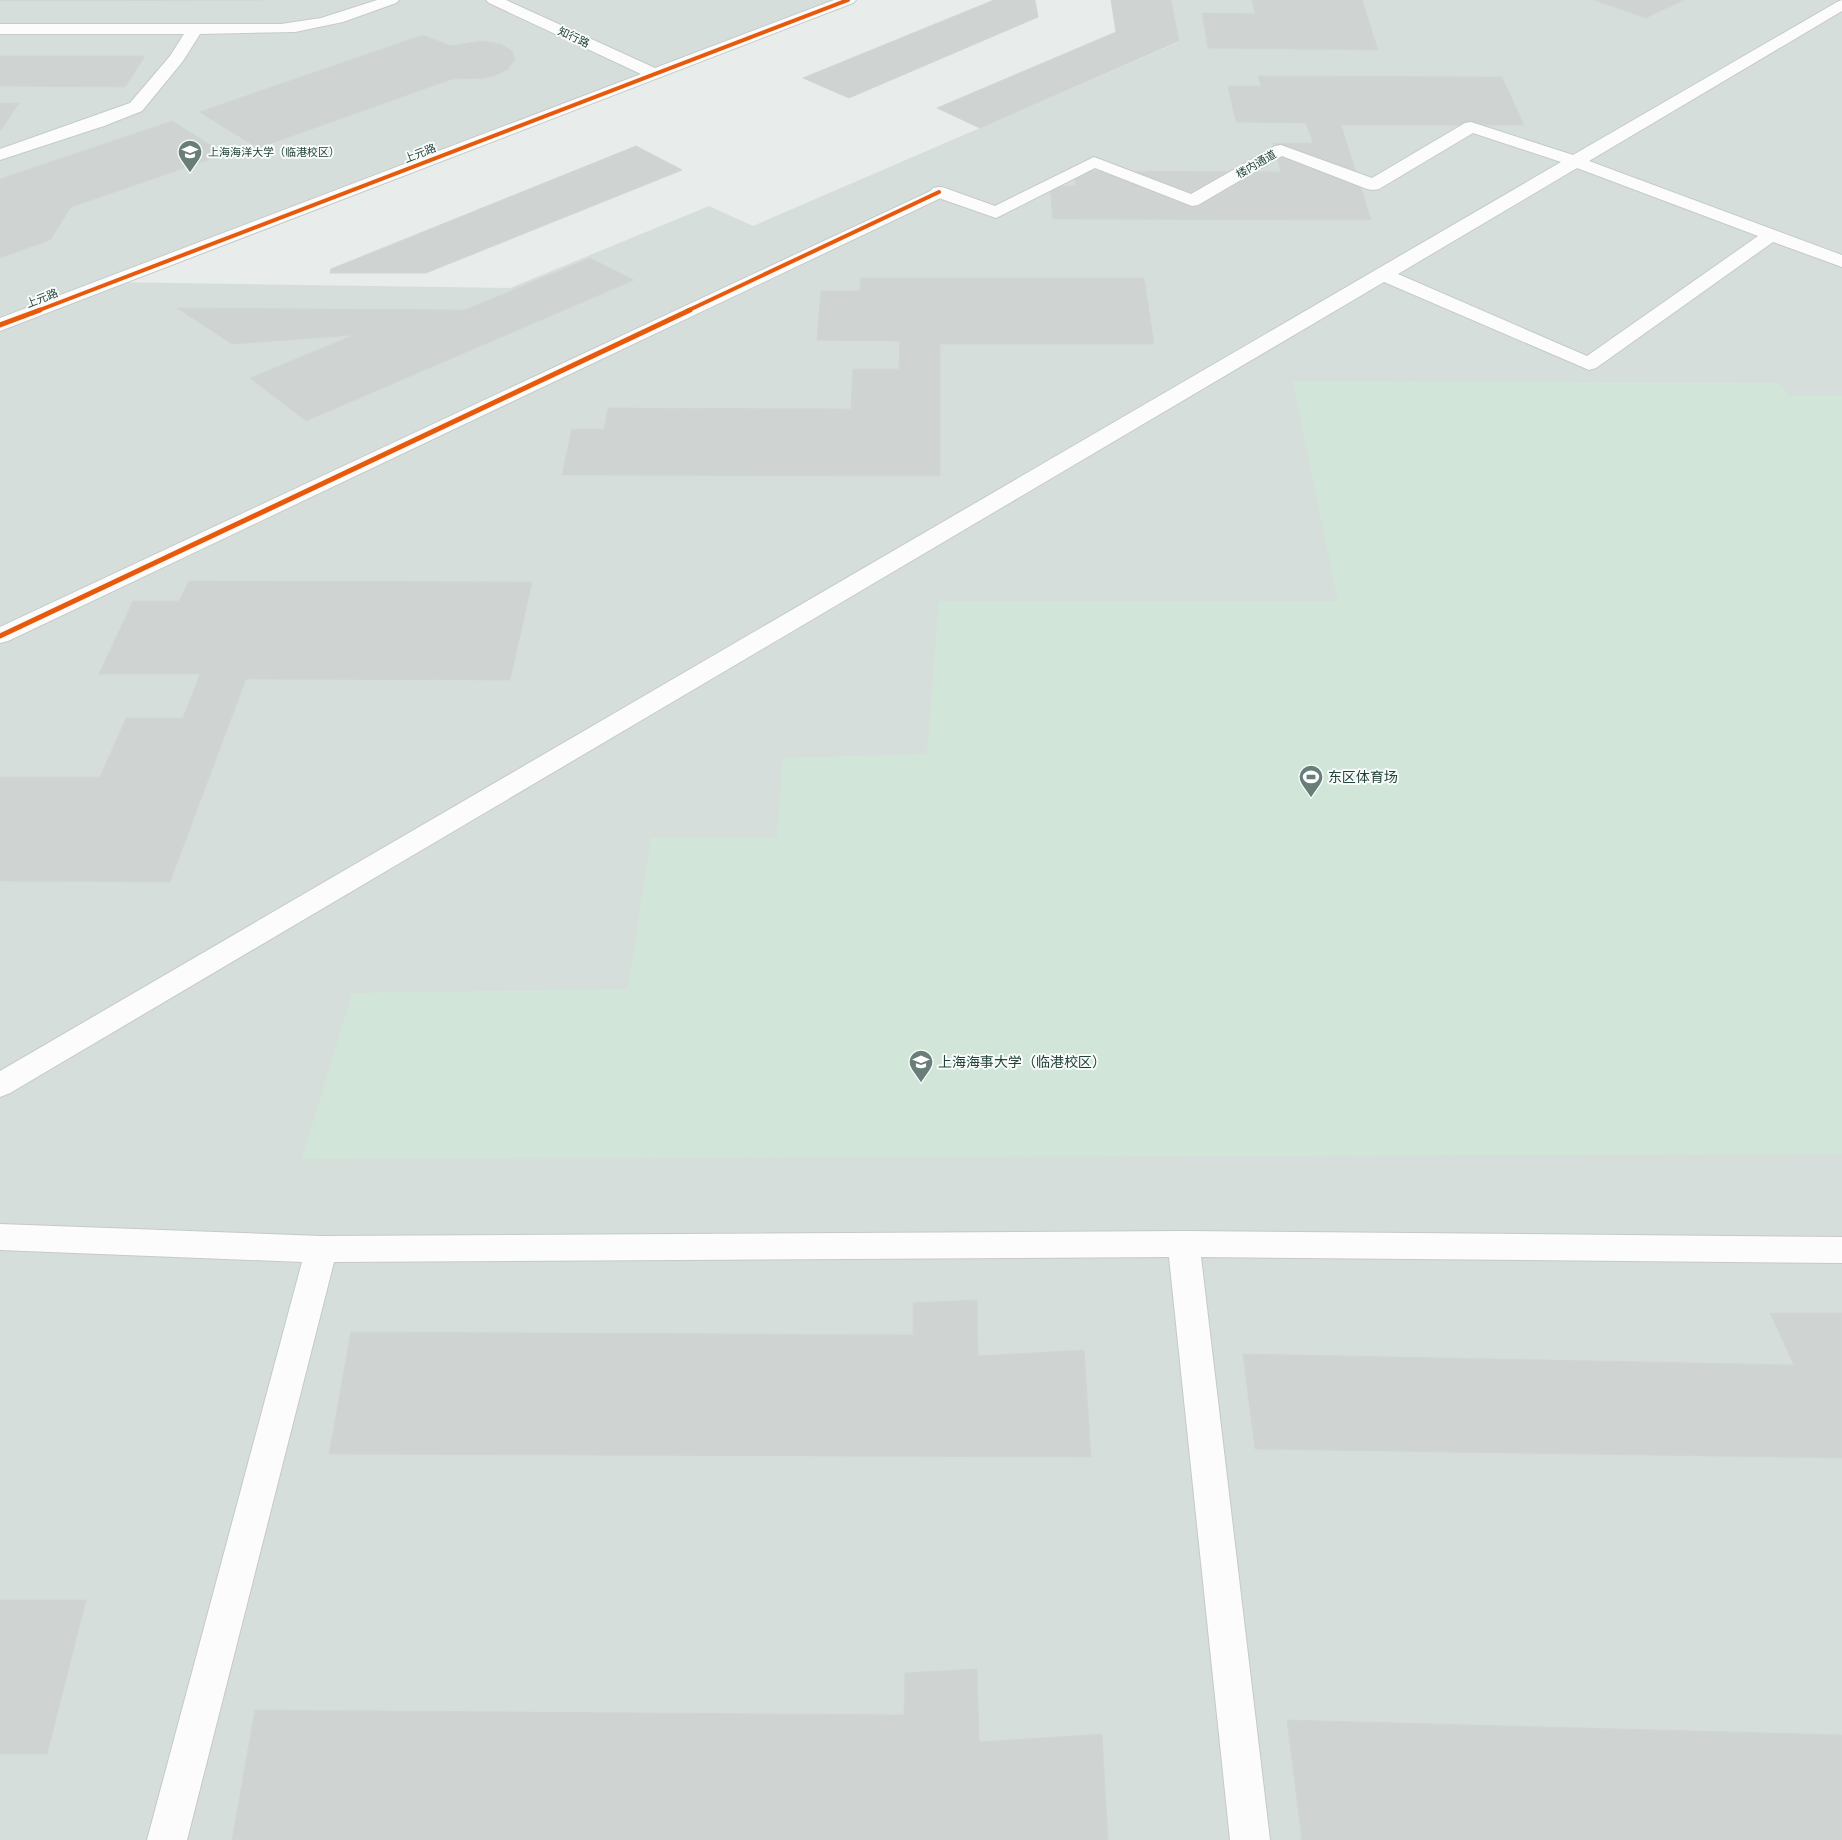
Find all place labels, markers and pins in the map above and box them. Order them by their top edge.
school or university icon: 上海海洋大学（临港校区） [177,139,203,173]
place label: 上海海洋大学（临港校区） [208,146,340,158]
sports icon: 东区体育场 [1298,764,1324,798]
place label: 东区体育场 [1328,769,1398,785]
school or university icon: 上海海事大学（临港校区） [908,1049,934,1083]
place label: 上海海事大学（临港校区） [938,1054,1106,1070]

